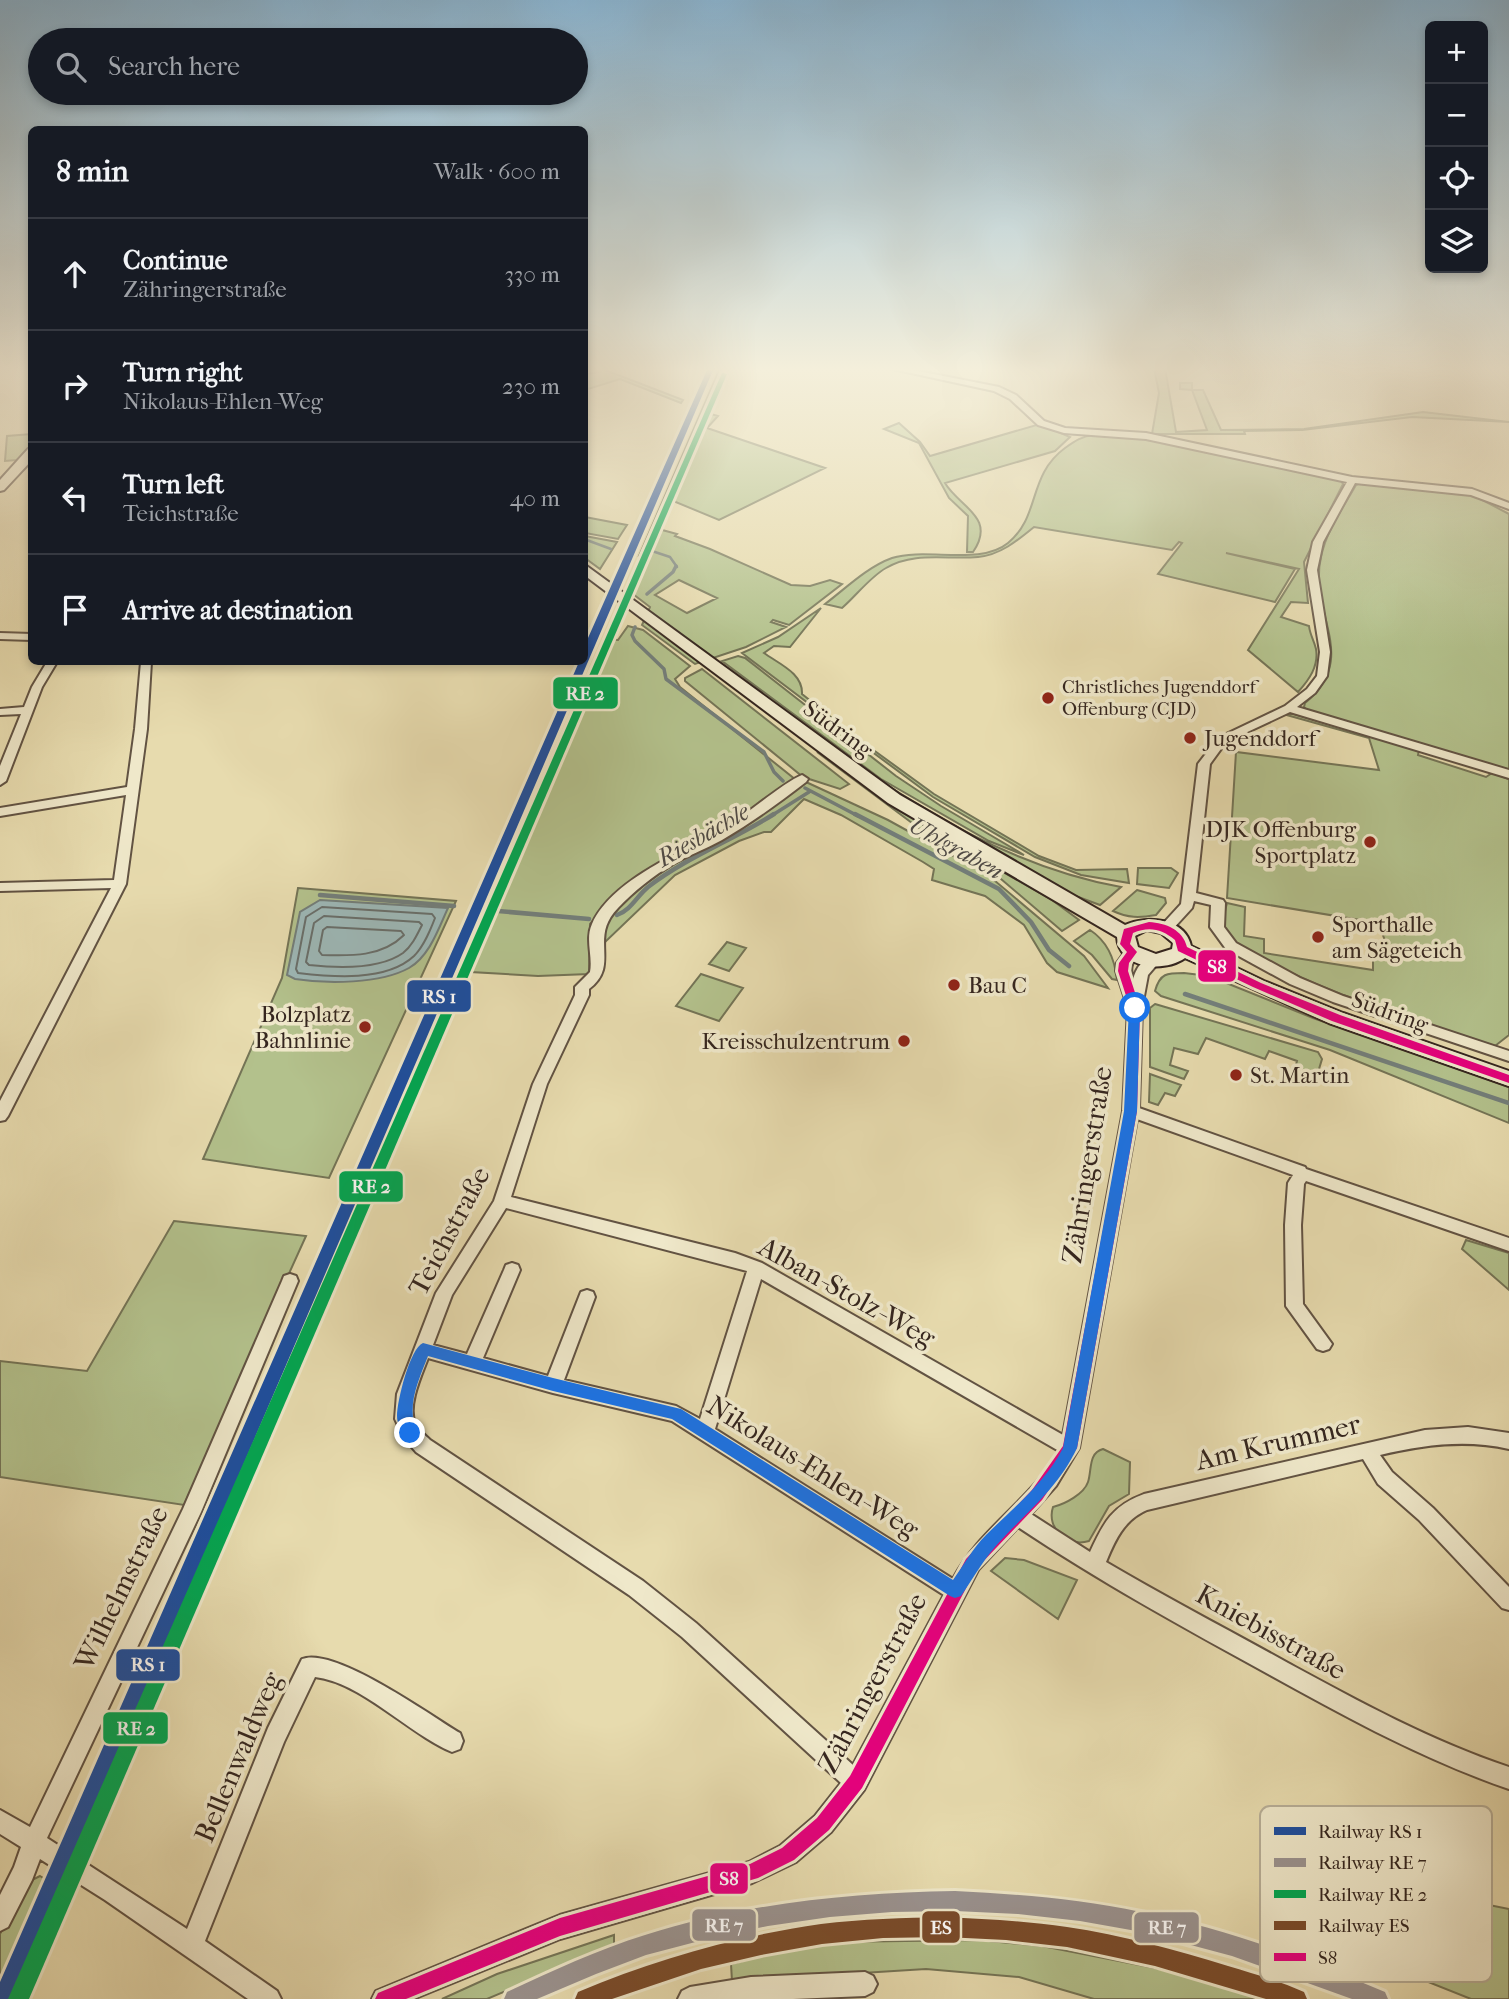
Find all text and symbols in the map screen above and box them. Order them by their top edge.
map controls [1425,21,1488,273]
button: + [1425,21,1488,84]
search box [28,28,588,105]
icon: search [52,48,90,86]
text: Search here [108,51,240,82]
button: − [1425,84,1488,147]
button: locate [1425,147,1488,210]
text: 8 min [56,154,129,189]
text: Walk · 600 m [434,158,560,185]
button: layers [1425,210,1488,273]
text: Continue [123,245,228,276]
icon: ahead [56,255,94,293]
text: 330 m [504,261,560,288]
text: Zähringerstraße [123,276,287,303]
text: Turn right [123,357,243,388]
icon: right [56,367,94,405]
text: 230 m [502,373,560,400]
text: Nikolaus-Ehlen-Weg [123,388,323,415]
text: Turn left [123,469,224,500]
icon: left [56,479,94,517]
text: 40 m [510,485,560,512]
text: Teichstraße [123,500,239,527]
icon: arrive [56,591,94,629]
text: Arrive at destination [123,595,353,626]
line badge: RE 2 [552,676,619,710]
place label: Christliches Jugenddorf Offenburg (CJD) [1062,676,1259,720]
text: RE 2 [565,683,605,705]
marker: Christliches Jugenddorf Offenburg (CJD) [1040,690,1056,706]
street label: Südring [798,695,879,764]
place label: Jugenddorf [1202,725,1321,752]
marker: Jugenddorf [1182,730,1198,746]
water label: Riesbächle [650,797,755,873]
water label: Uhlgraben [904,811,1008,885]
place label: DJK Offenburg Sportplatz [1205,816,1357,869]
marker: DJK Offenburg Sportplatz [1362,834,1378,850]
place label: Sporthalle am Sägeteich [1332,911,1462,964]
marker: Sporthalle am Sägeteich [1310,929,1326,945]
line badge: S8 [1197,949,1237,983]
text: S8 [1207,956,1227,978]
place label: Bau C [968,972,1027,999]
marker: Bau C [946,977,962,993]
line badge: RS 1 [406,979,472,1013]
text: RS 1 [422,986,456,1008]
street label: Südring [1348,986,1433,1039]
route start [1119,992,1150,1023]
place label: Bolzplatz Bahnlinie [255,1001,351,1054]
marker: Bolzplatz Bahnlinie [357,1019,373,1035]
place label: Kreisschulzentrum [701,1028,890,1055]
marker: Kreisschulzentrum [896,1033,912,1049]
place label: St. Martin [1250,1062,1350,1089]
street label: Zähringerstraße [1055,1064,1119,1266]
marker: St. Martin [1228,1067,1244,1083]
street label: Teichstraße [401,1161,497,1301]
line badge: RE 2 [338,1170,404,1203]
text: RE 2 [351,1176,391,1198]
street label: Alban-Stolz-Weg [752,1229,942,1355]
street label: Nikolaus-Ehlen-Weg [701,1389,926,1546]
street label: Am Krummer [1192,1407,1364,1477]
route end [394,1417,425,1448]
street label: Wilhelmstraße [67,1501,175,1676]
street label: Kniebisstraße [1190,1577,1352,1687]
street label: Zähringerstraße [811,1587,933,1779]
line badge: RS 1 [115,1648,181,1682]
text: RS 1 [131,1654,165,1676]
street label: Bellenwaldweg [187,1666,289,1847]
line badge: RE 2 [102,1711,169,1745]
text: RE 2 [116,1718,156,1740]
legend [1260,1806,1492,1982]
text: Railway RS 1 [1318,1821,1423,1843]
text: Railway RE 7 [1318,1852,1427,1874]
line badge: S8 [709,1862,749,1895]
text: S8 [719,1868,739,1890]
text: Railway RE 2 [1318,1884,1428,1906]
line badge: RE 7 [691,1908,757,1942]
line badge: ES [921,1910,961,1944]
line badge: RE 7 [1133,1911,1200,1944]
text: RE 7 [705,1915,743,1937]
text: Railway ES [1318,1915,1410,1937]
text: ES [930,1917,952,1939]
text: RE 7 [1148,1917,1186,1939]
text: S8 [1318,1947,1337,1969]

